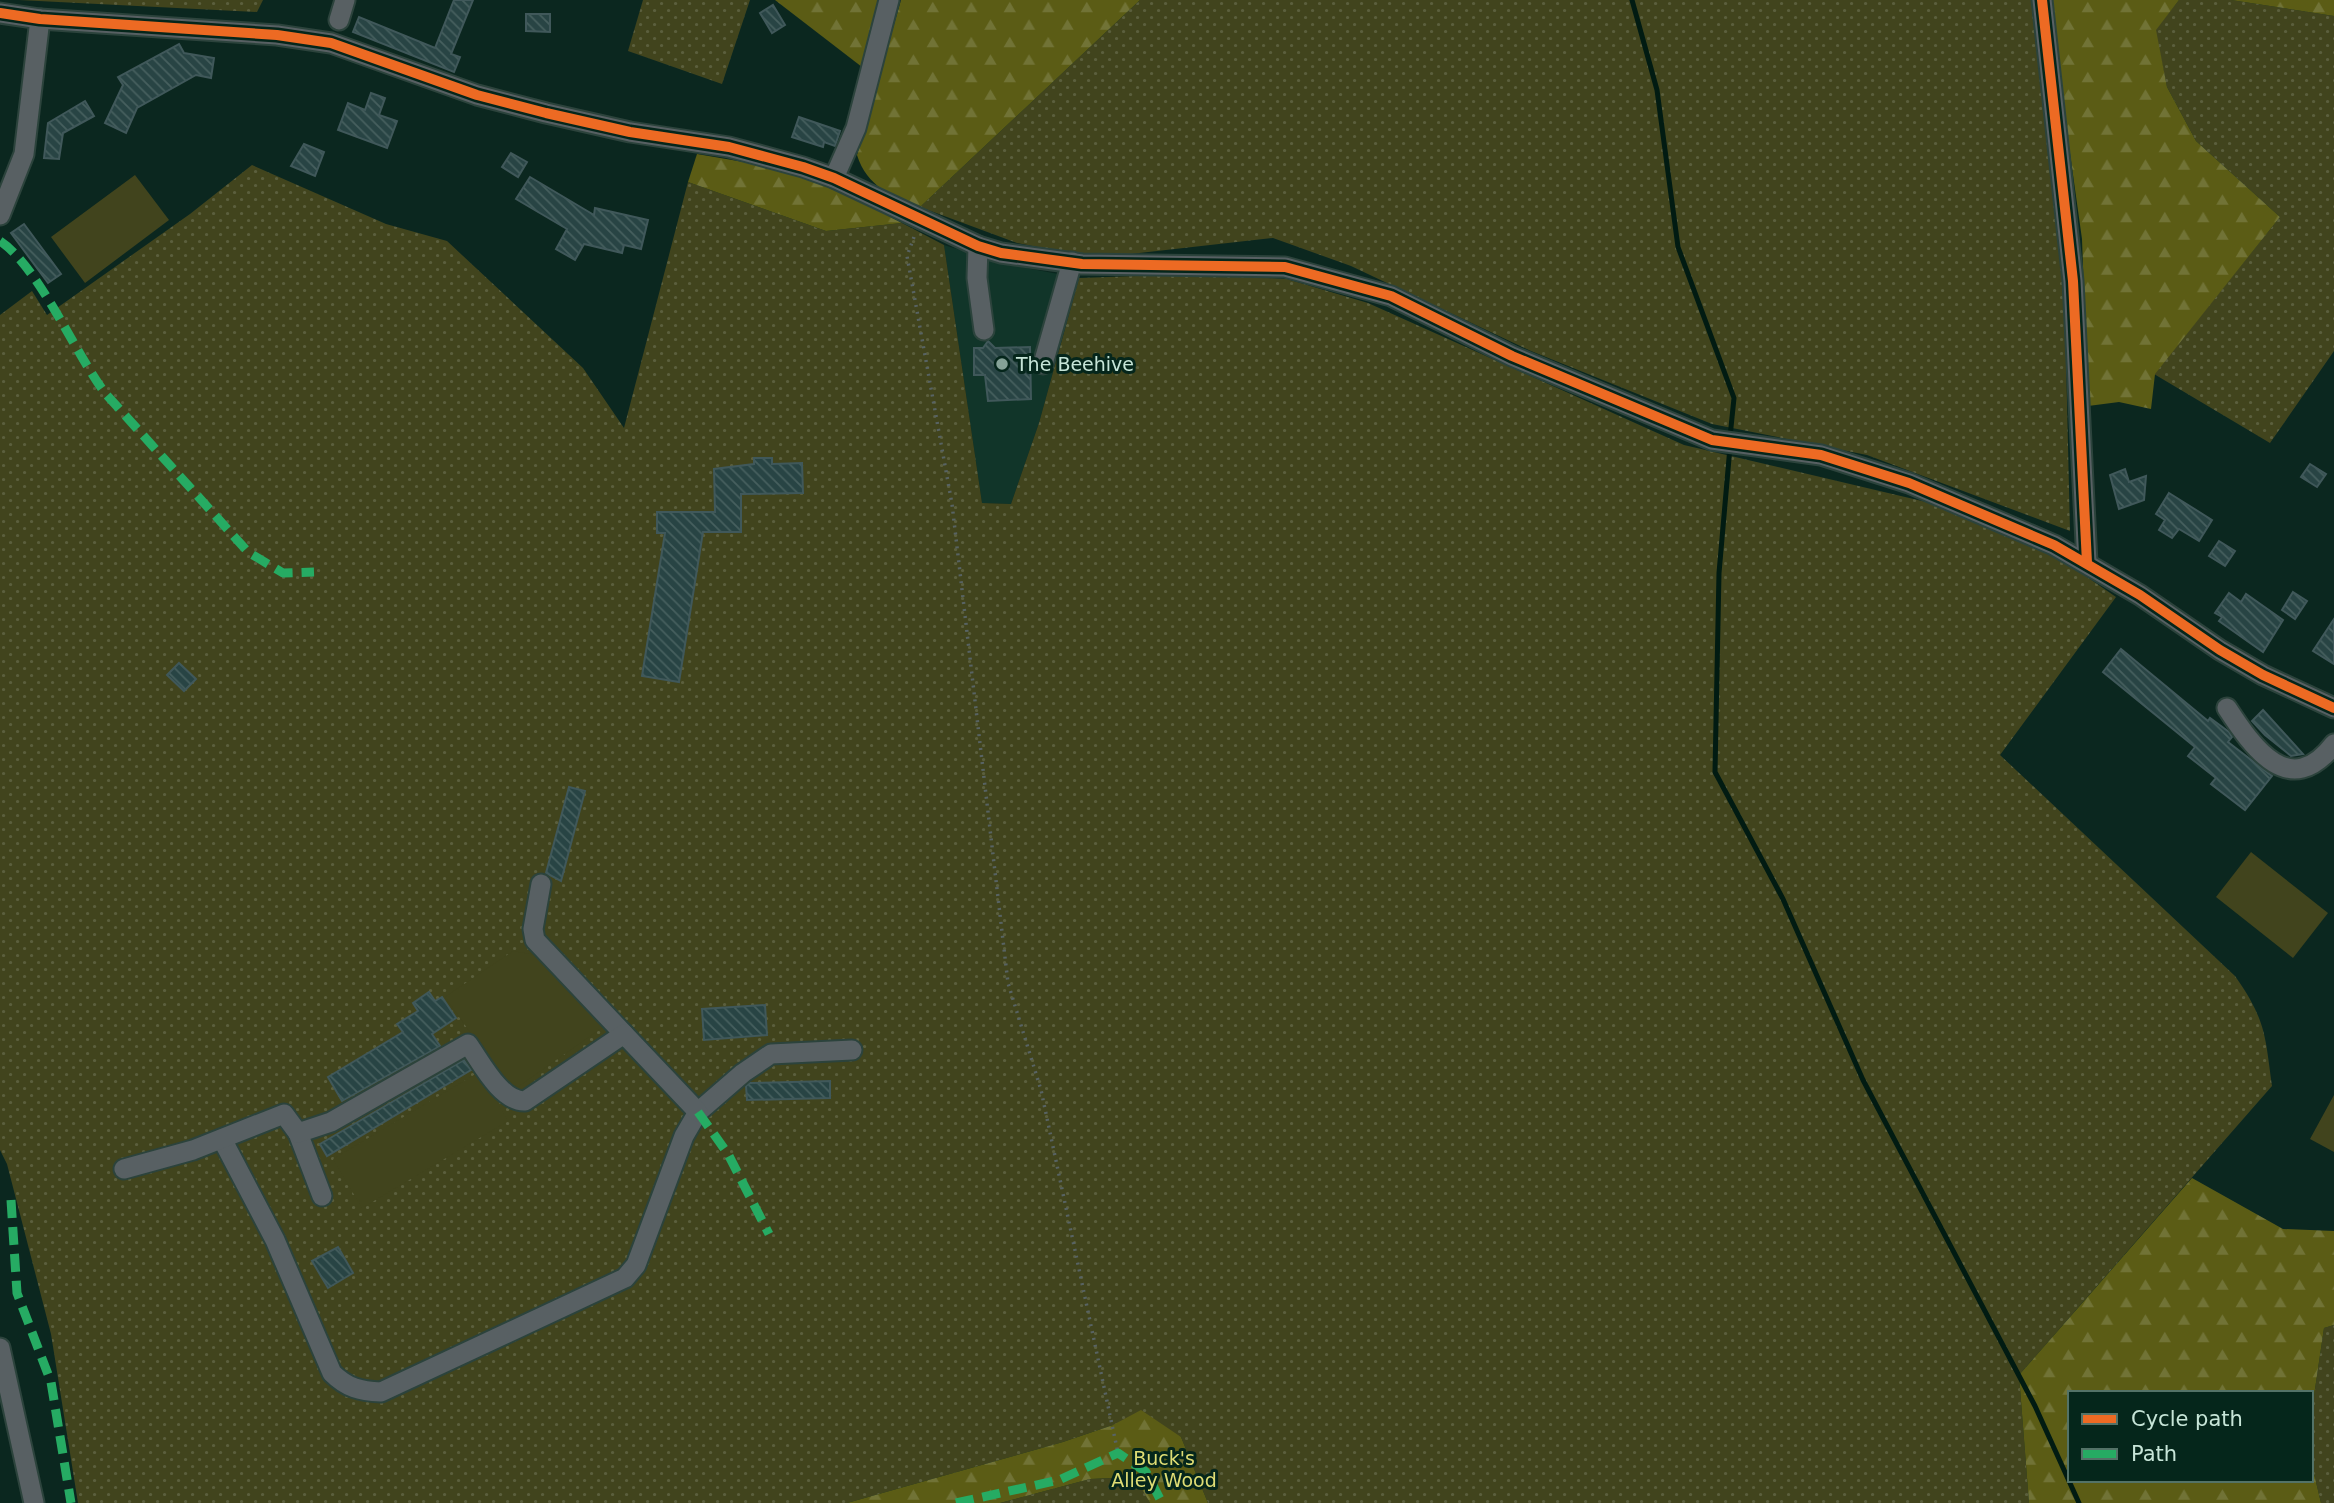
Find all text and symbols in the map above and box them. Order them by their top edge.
place label: The Beehive [1015,353,1134,375]
marker: The Beehive [994,356,1010,372]
legend [2068,1391,2313,1482]
text: Cycle path [2131,1407,2243,1431]
text: Path [2131,1442,2177,1466]
park label: Buck's Alley Wood [1111,1447,1217,1491]

